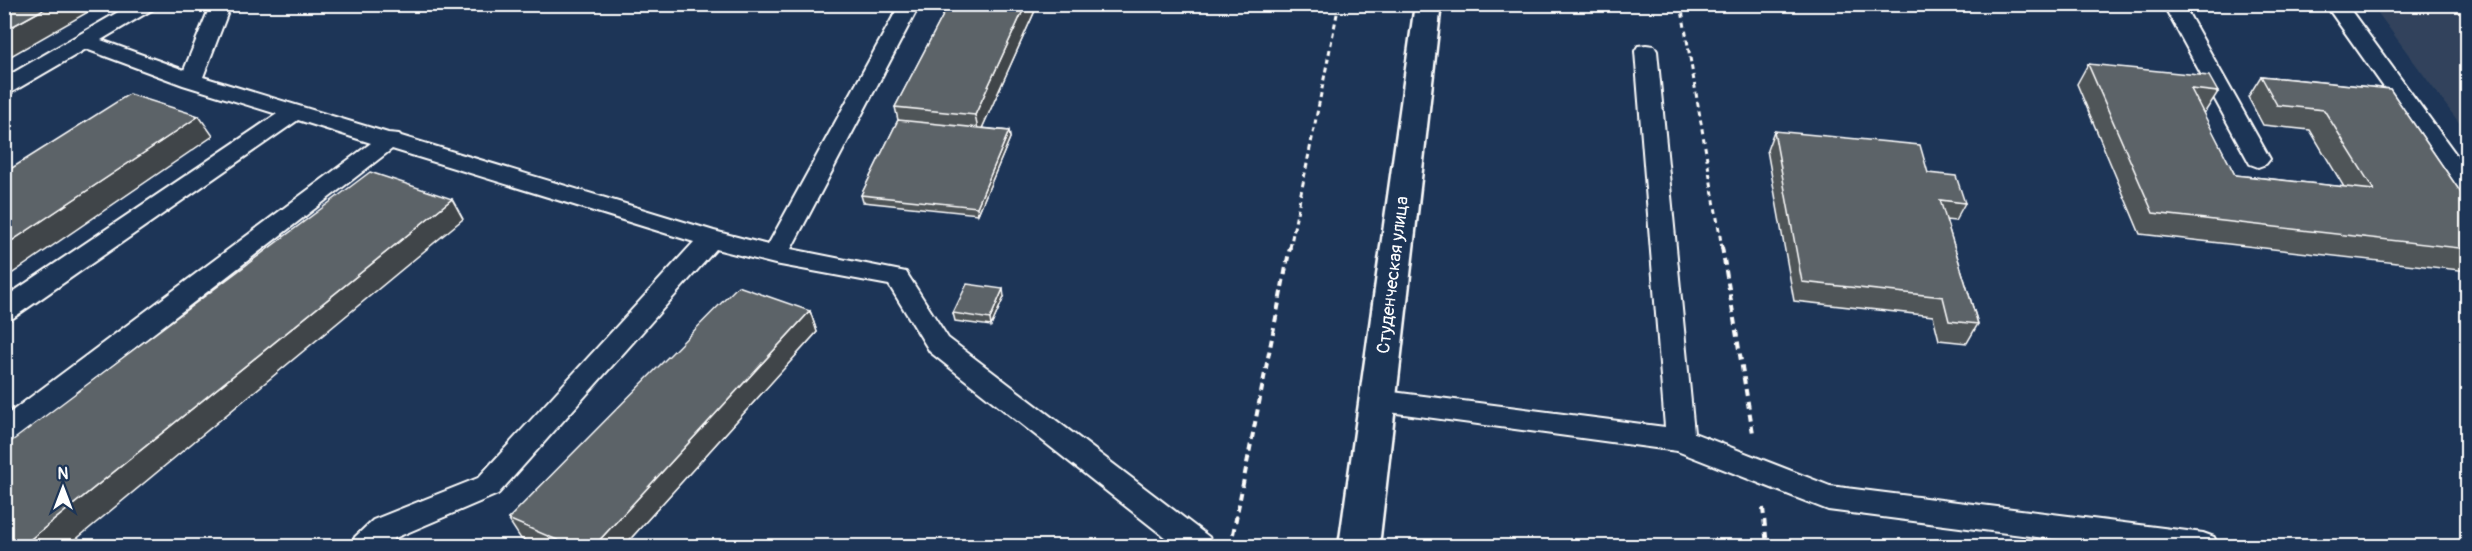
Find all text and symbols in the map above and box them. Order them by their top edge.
street label: Студенческая улица [1372,195,1414,355]
north arrow [33,458,93,518]
text: N [58,464,69,484]

